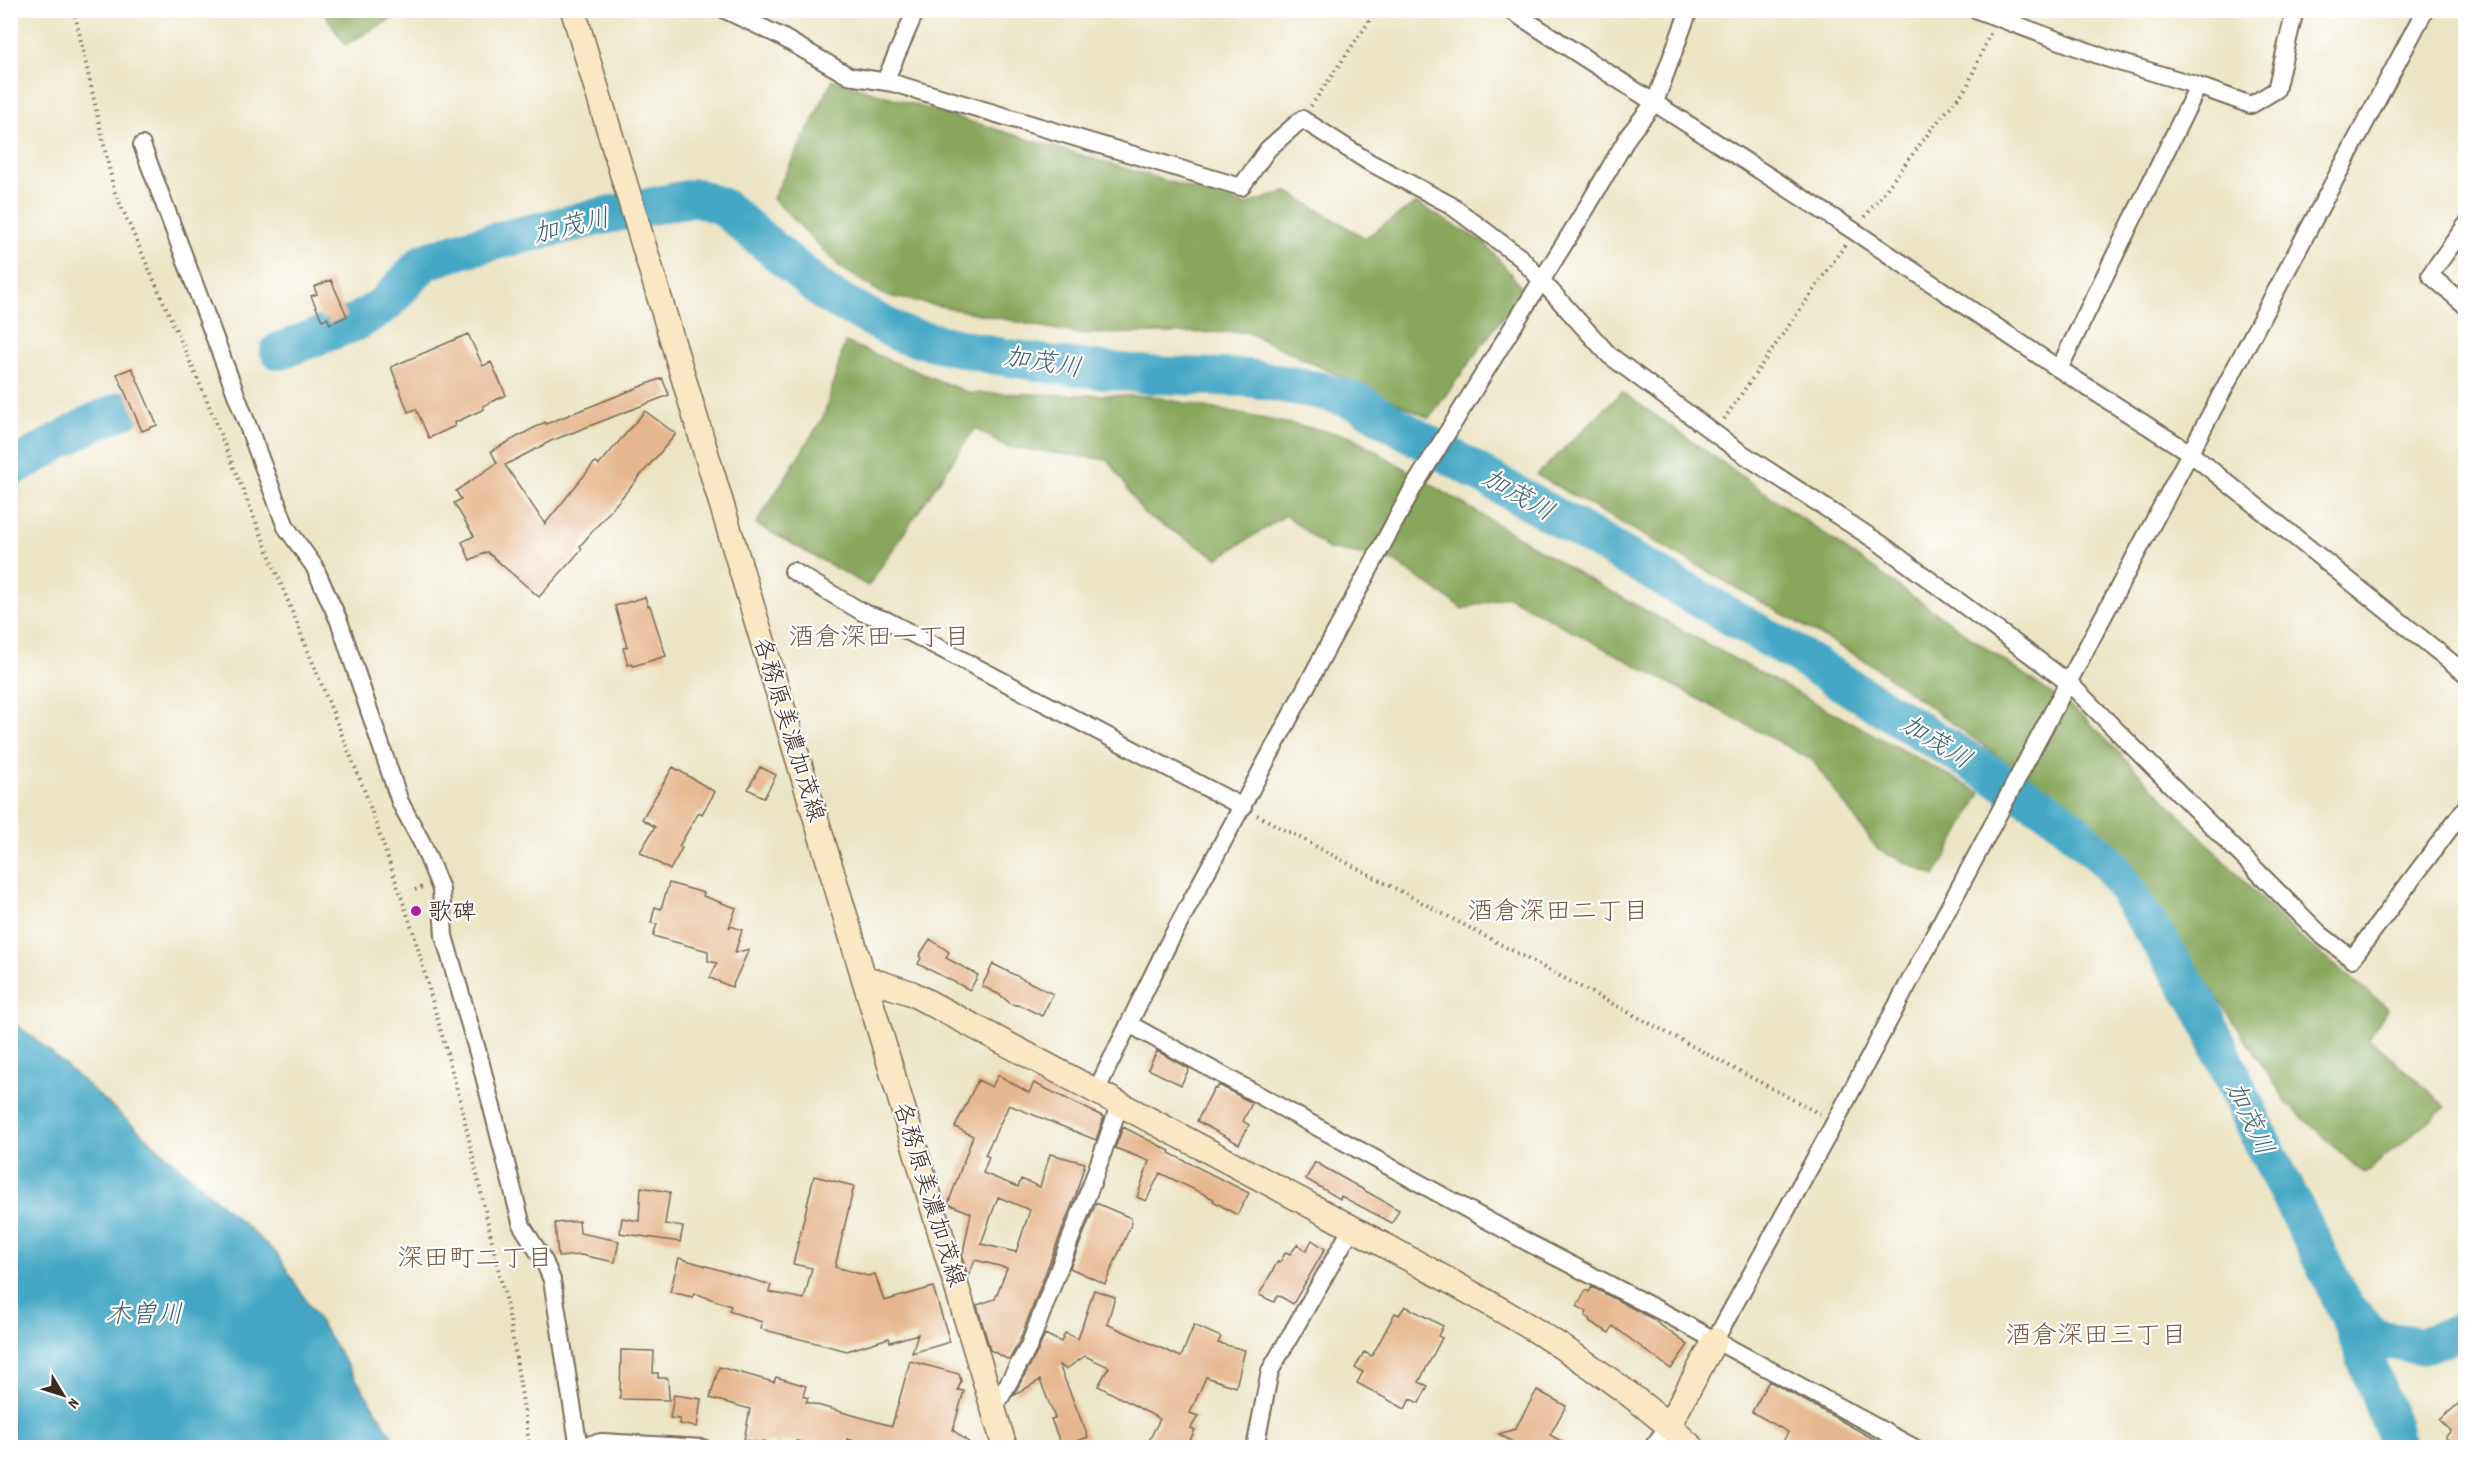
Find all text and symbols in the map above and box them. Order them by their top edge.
water label: 加茂川 [530,202,614,255]
water label: 加茂川 [1001,340,1084,389]
water label: 加茂川 [1474,462,1560,533]
district label: 酒倉深田一丁目 [788,621,970,658]
street label: 各務原美濃加茂線 [743,633,831,827]
water label: 加茂川 [1892,708,1978,780]
district label: 酒倉深田二丁目 [1467,895,1649,932]
place label: 歌碑 [428,897,476,931]
marker: 歌碑 [409,904,423,918]
water label: 加茂川 [2215,1076,2281,1163]
street label: 各務原美濃加茂線 [883,1098,971,1292]
district label: 深田町二丁目 [397,1242,553,1279]
water label: 木曽川 [105,1298,183,1335]
district label: 酒倉深田三丁目 [2005,1319,2187,1356]
north arrow [33,1365,93,1425]
text: N [61,1393,84,1413]

